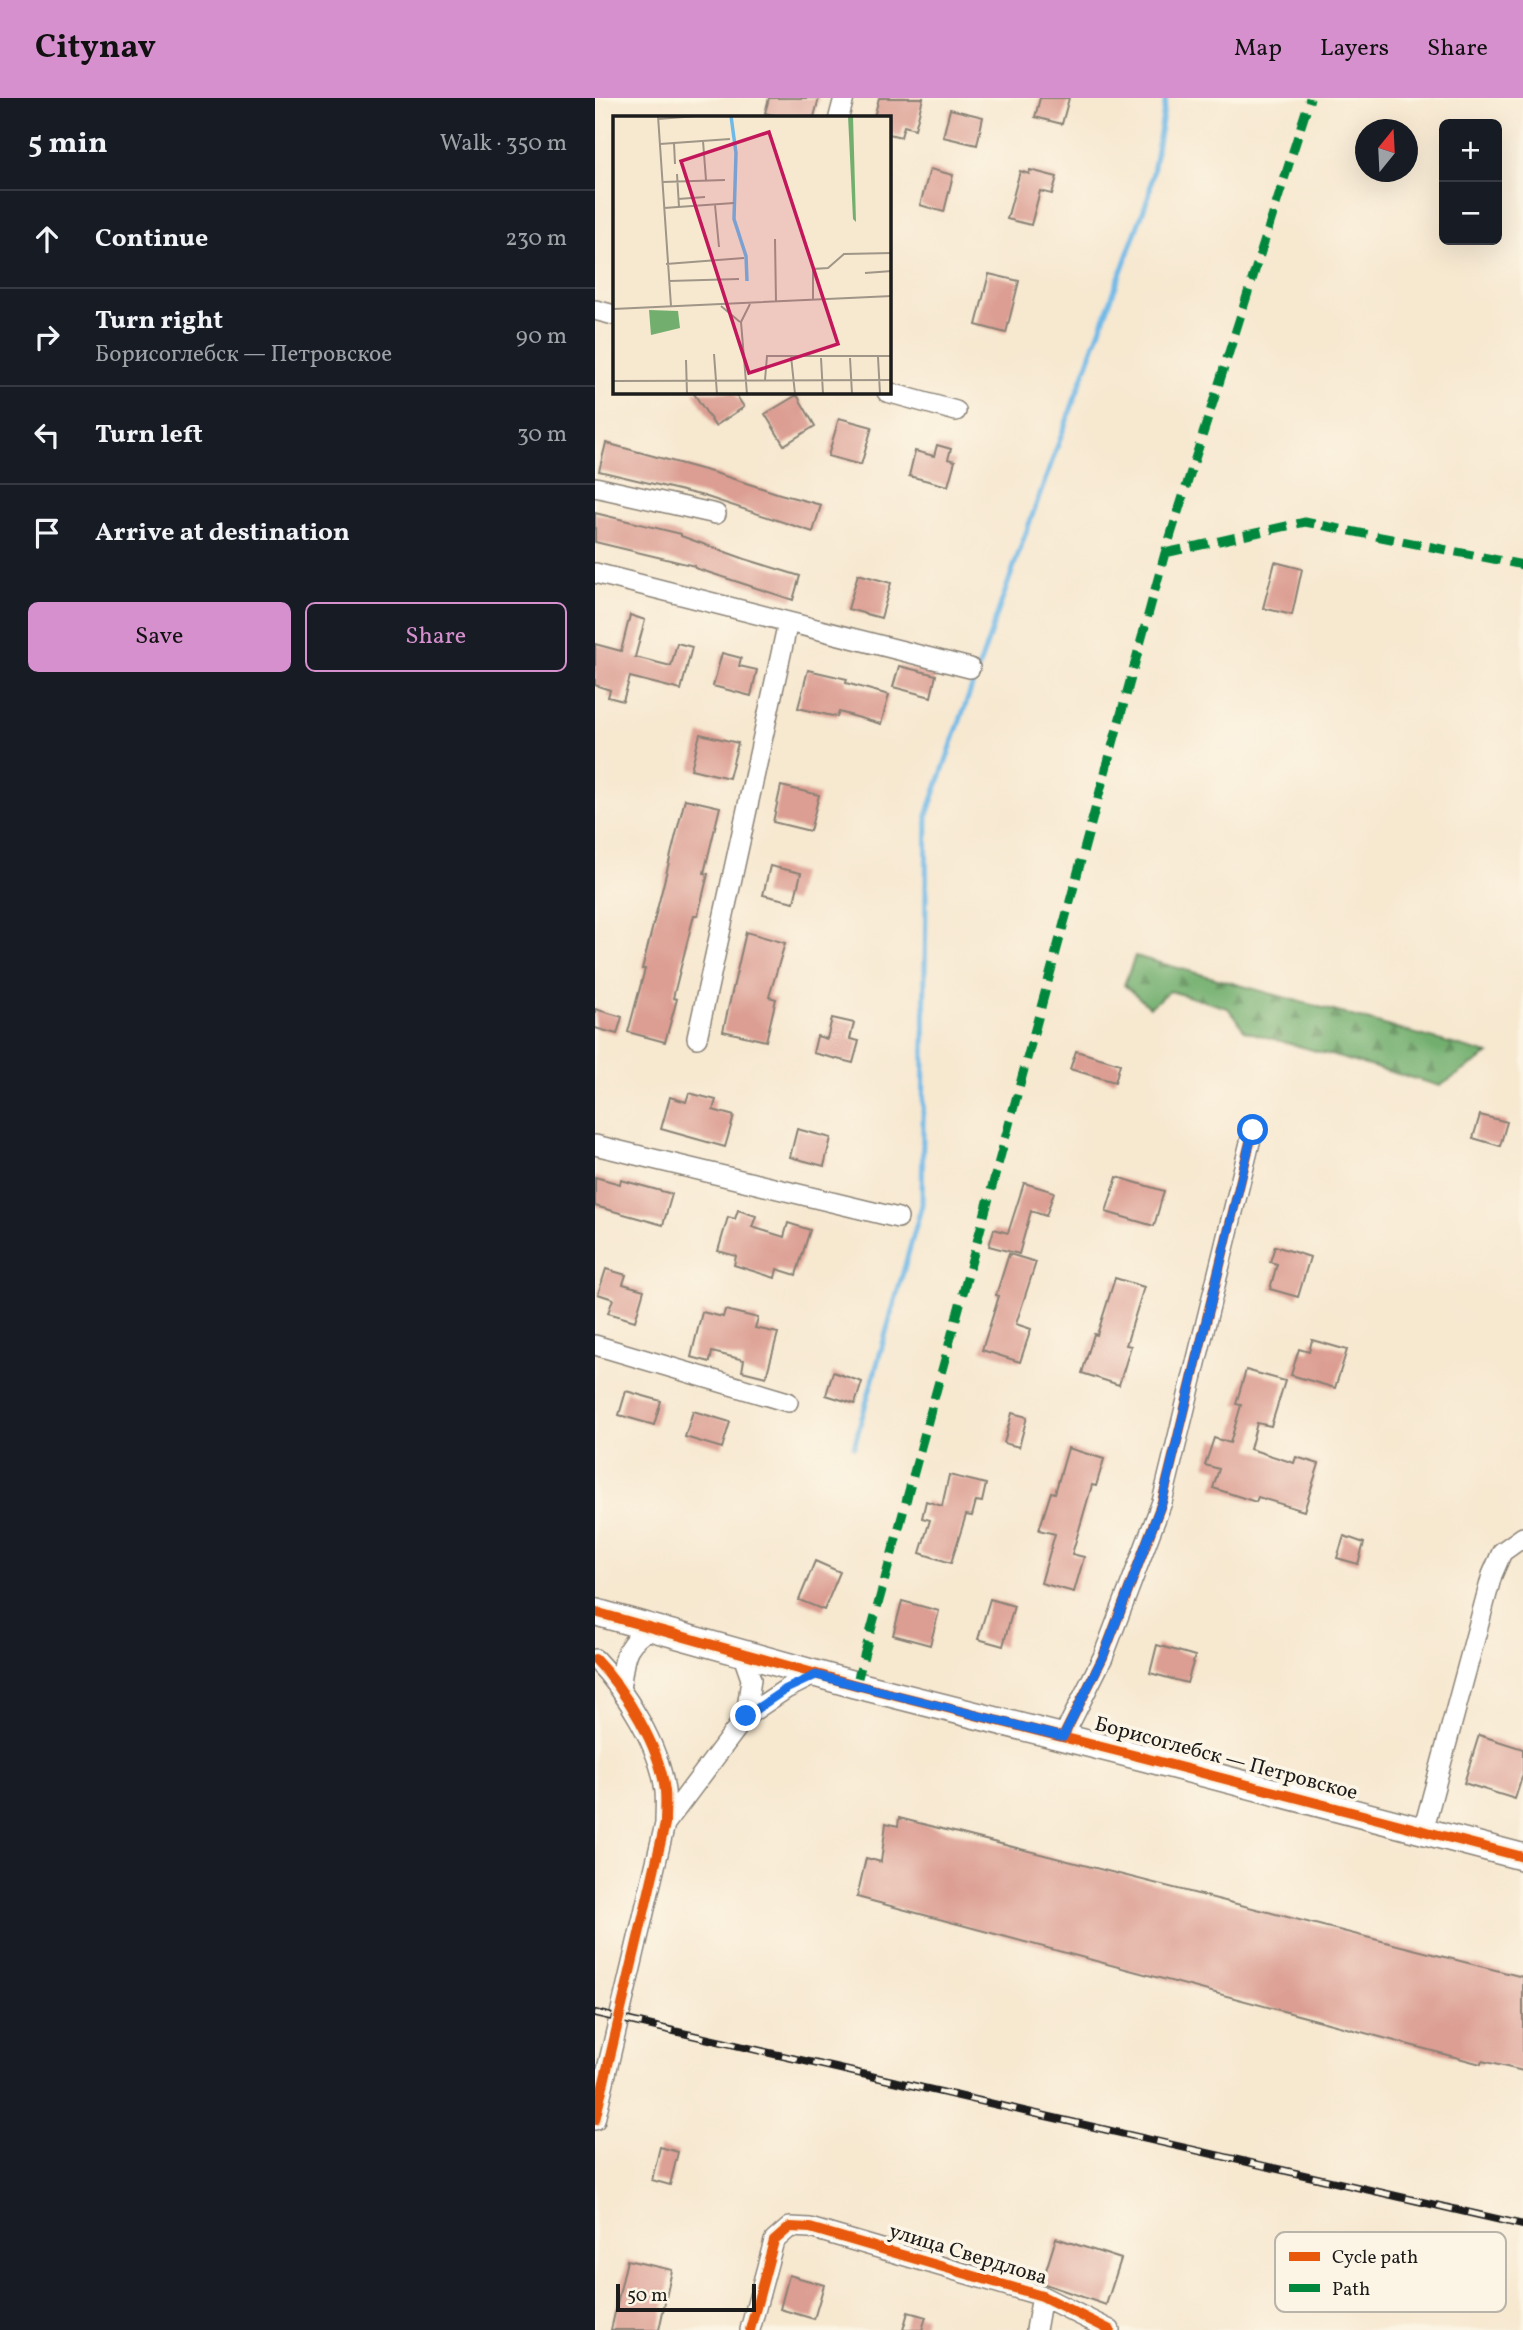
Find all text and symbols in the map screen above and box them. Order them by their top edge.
text: Citynav [35,26,156,72]
text: Map [1234,32,1282,66]
text: Layers [1320,32,1389,66]
text: Share [1427,32,1488,66]
inset map [613,116,891,394]
north arrow [1355,119,1418,182]
map controls [1439,119,1502,245]
button: + [1439,119,1502,182]
text: 5 min [28,123,108,165]
text: Walk · 350 m [440,128,567,160]
button: − [1439,182,1502,245]
icon: ahead [28,220,66,258]
text: Continue [95,221,208,257]
text: 230 m [505,223,567,255]
text: Turn right [95,303,223,339]
icon: right [28,318,66,356]
text: 90 m [516,321,567,353]
text: Борисоглебск — Петровское [95,339,392,371]
icon: left [28,416,66,454]
text: Turn left [95,417,203,453]
text: 30 m [517,419,567,451]
icon: arrive [28,514,66,552]
text: Arrive at destination [95,515,350,551]
button: Save [28,602,291,672]
button: Share [305,602,567,672]
route start [1237,1114,1268,1145]
route end [730,1700,761,1731]
street label: Борисоглебск — Петровское [1091,1710,1361,1808]
street label: улица Свердлова [885,2217,1051,2293]
legend [1275,2232,1506,2312]
text: Cycle path [1332,2245,1418,2271]
text: Path [1332,2277,1370,2303]
scale bar [616,2281,756,2313]
text: 50 m [627,2283,668,2309]

